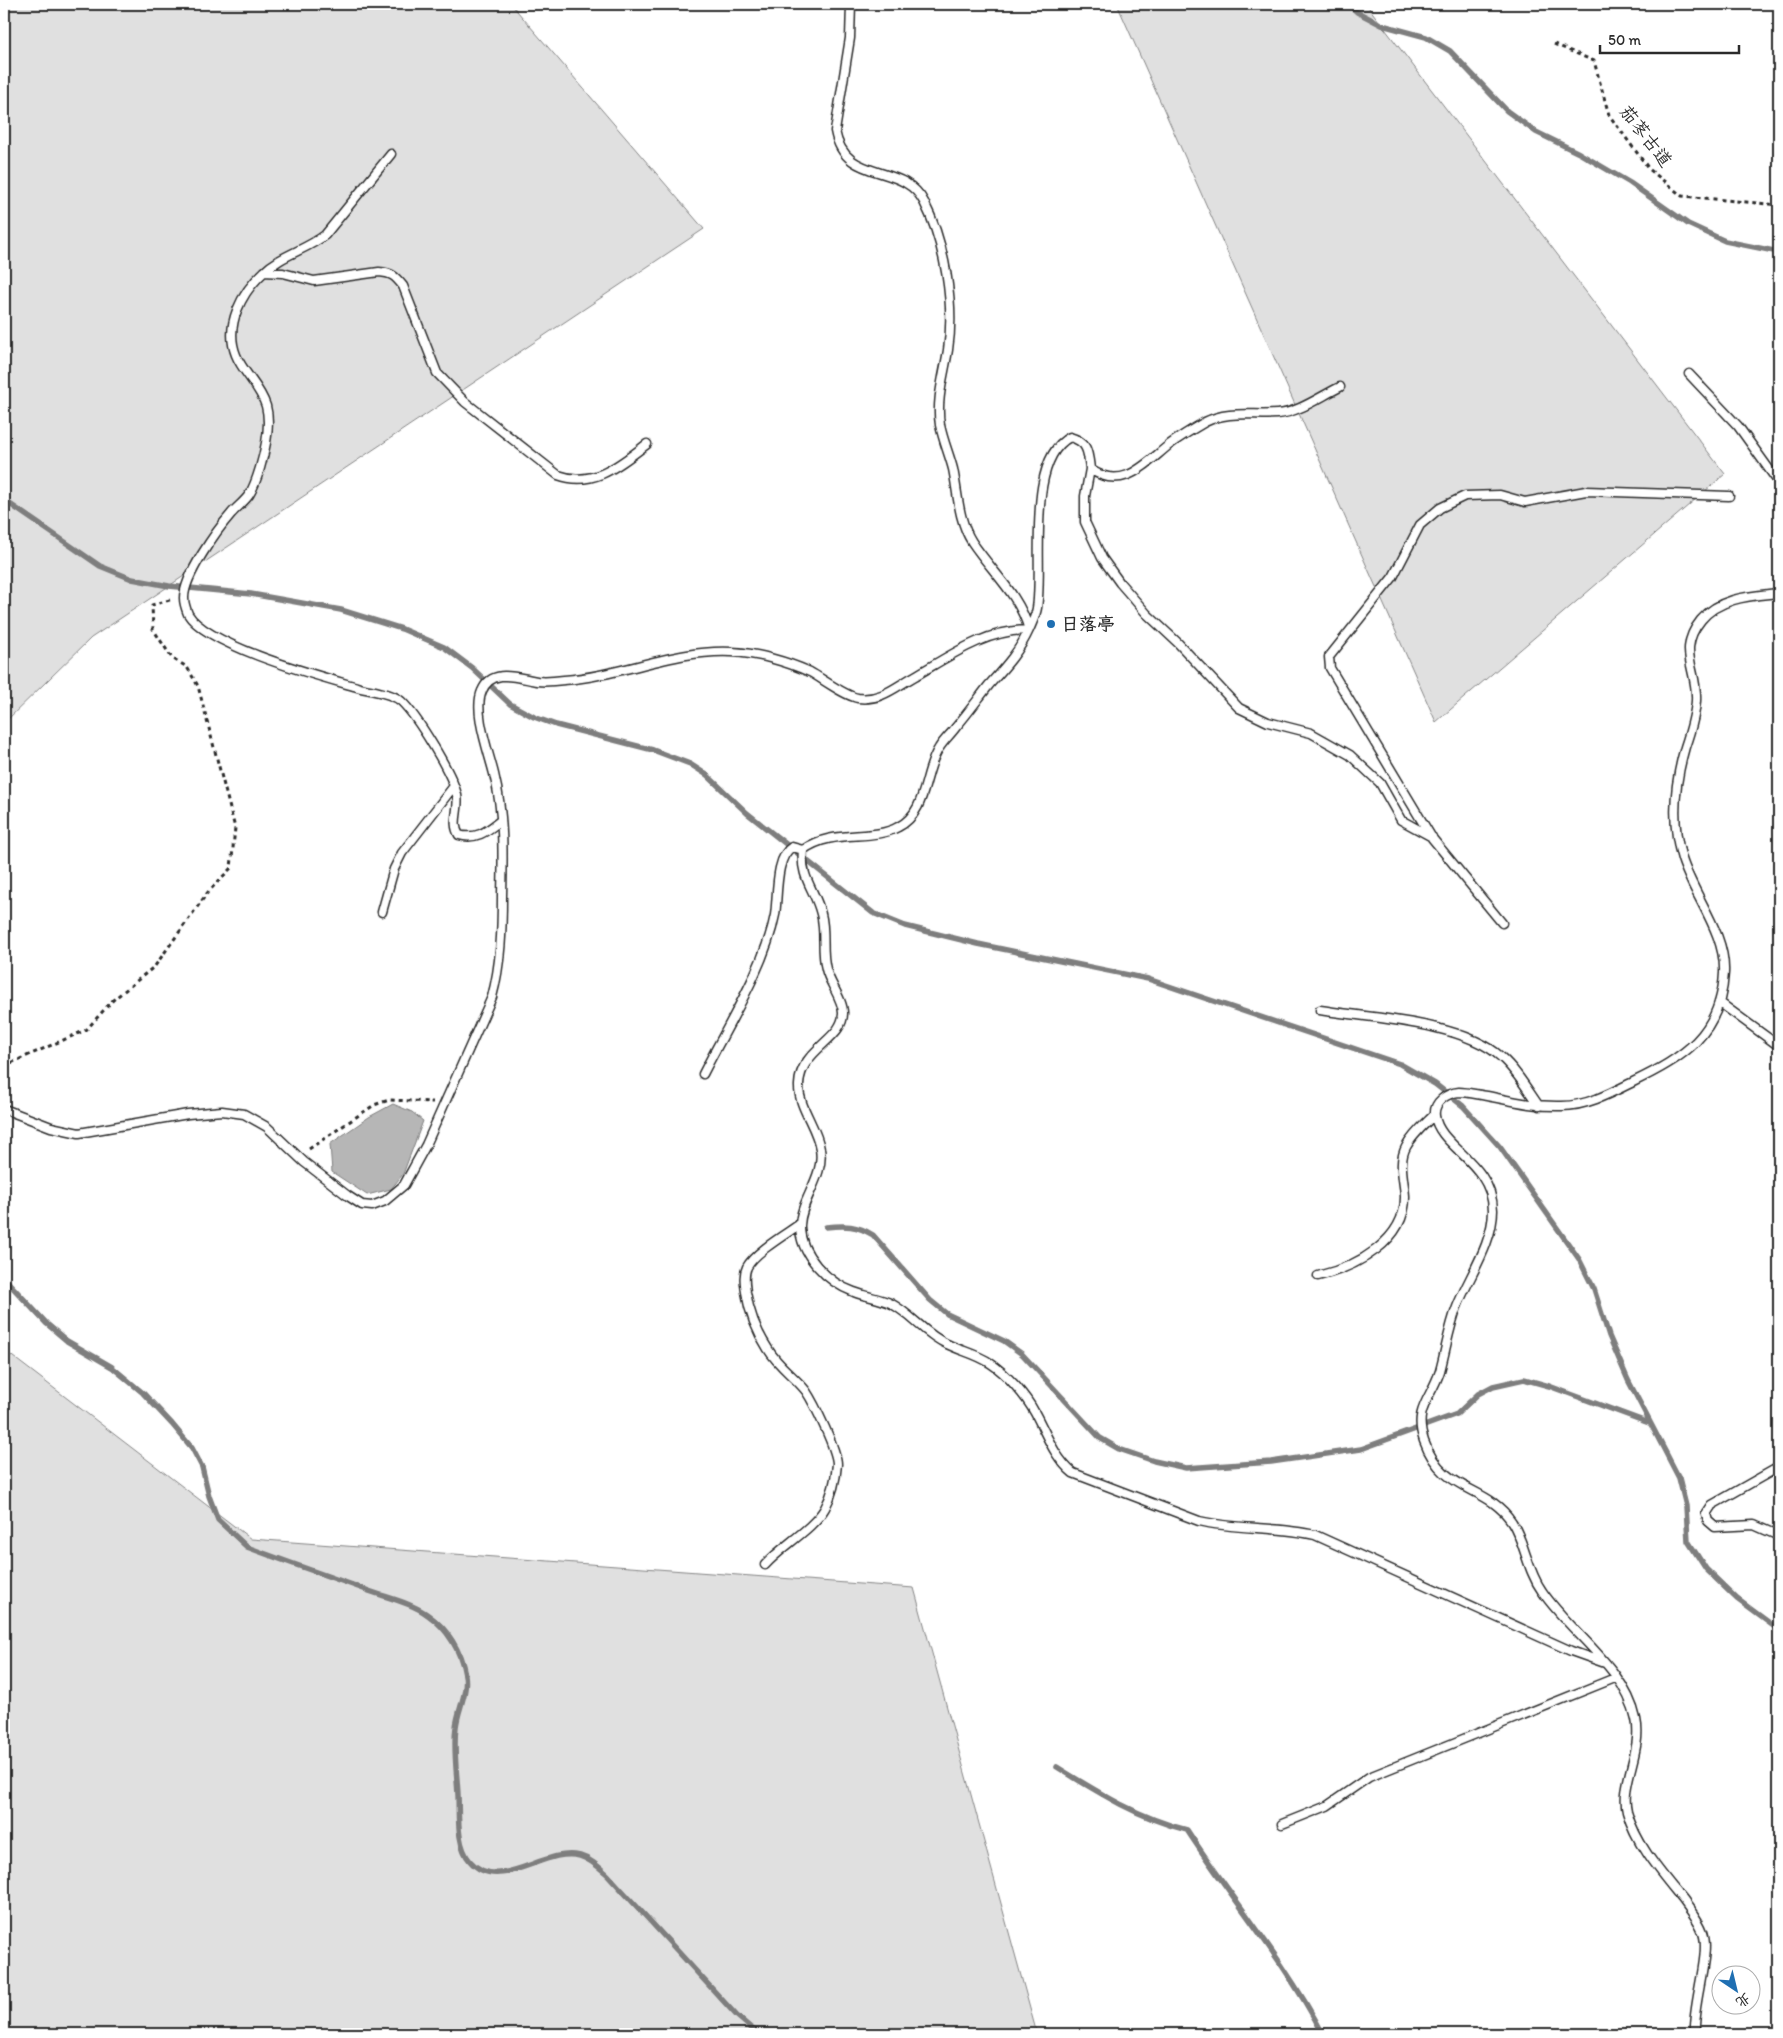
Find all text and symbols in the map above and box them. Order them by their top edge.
scale bar [1600,22,1739,54]
text: 50 m [1608,31,1641,49]
street label: 茄苳古道 [1615,101,1677,171]
place label: 日落亭 [1061,613,1115,635]
marker: 日落亭 [1045,618,1057,630]
north arrow [1710,1966,1760,2016]
text: 北 [1733,1989,1754,2011]

